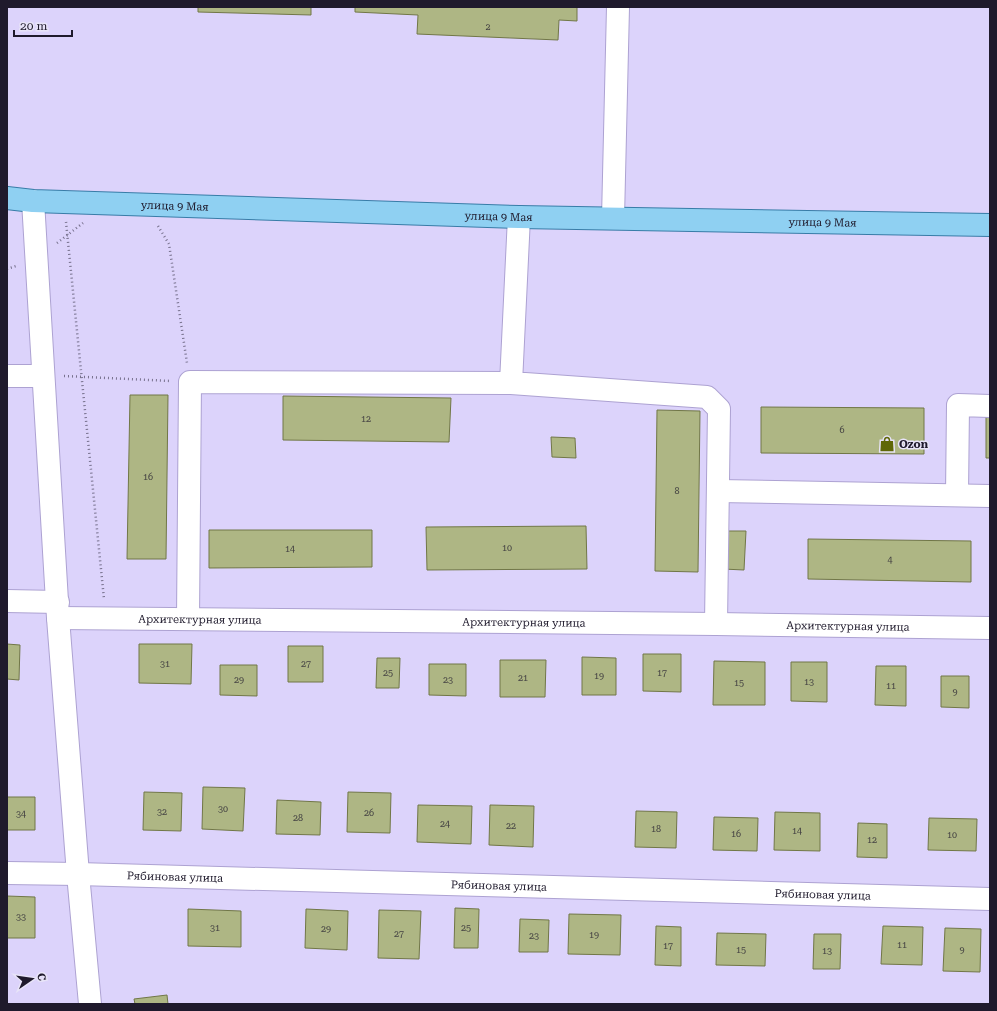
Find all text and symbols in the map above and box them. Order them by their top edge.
scale bar [14,12,72,38]
text: 20 m [20,19,47,33]
house number: 2 [485,22,491,32]
street label: улица 9 Мая [141,198,209,213]
street label: улица 9 Мая [464,209,533,224]
street label: улица 9 Мая [788,215,857,229]
house number: 12 [361,414,371,424]
house number: 6 [839,425,845,435]
shop icon: Ozon [878,435,896,453]
place label: Ozon [899,438,929,451]
house number: 16 [143,472,153,482]
house number: 8 [674,486,680,496]
house number: 10 [502,543,512,553]
house number: 14 [285,544,295,554]
house number: 4 [887,555,893,565]
street label: Архитектурная улица [138,612,262,626]
street label: Архитектурная улица [462,615,586,629]
street label: Архитектурная улица [786,619,910,633]
house number: 31 [160,659,170,669]
house number: 27 [301,659,311,669]
house number: 25 [383,668,393,678]
house number: 17 [657,668,667,678]
house number: 19 [594,671,604,681]
house number: 21 [518,673,528,683]
house number: 29 [234,675,244,685]
house number: 23 [443,675,453,685]
house number: 13 [804,677,814,687]
house number: 15 [734,678,744,688]
house number: 11 [886,681,896,691]
house number: 9 [952,687,958,697]
house number: 30 [218,804,228,814]
house number: 32 [157,807,167,817]
house number: 26 [364,808,374,818]
house number: 34 [16,809,26,819]
house number: 28 [293,813,303,823]
house number: 24 [440,819,450,829]
house number: 22 [506,821,516,831]
house number: 18 [651,824,661,834]
house number: 14 [792,826,802,836]
house number: 16 [731,829,741,839]
house number: 10 [947,830,957,840]
house number: 12 [867,835,877,845]
street label: Рябиновая улица [127,869,223,884]
street label: Рябиновая улица [451,878,547,893]
street label: Рябиновая улица [774,887,871,902]
house number: 33 [16,912,26,922]
house number: 31 [210,923,220,933]
house number: 25 [461,923,471,933]
house number: 29 [321,924,331,934]
house number: 27 [394,929,404,939]
house number: 19 [589,930,599,940]
house number: 23 [529,931,539,941]
house number: 11 [897,940,907,950]
house number: 17 [663,941,673,951]
house number: 15 [736,945,746,955]
house number: 9 [959,945,965,955]
house number: 13 [822,946,832,956]
north arrow [12,959,52,999]
text: С [34,972,49,982]

